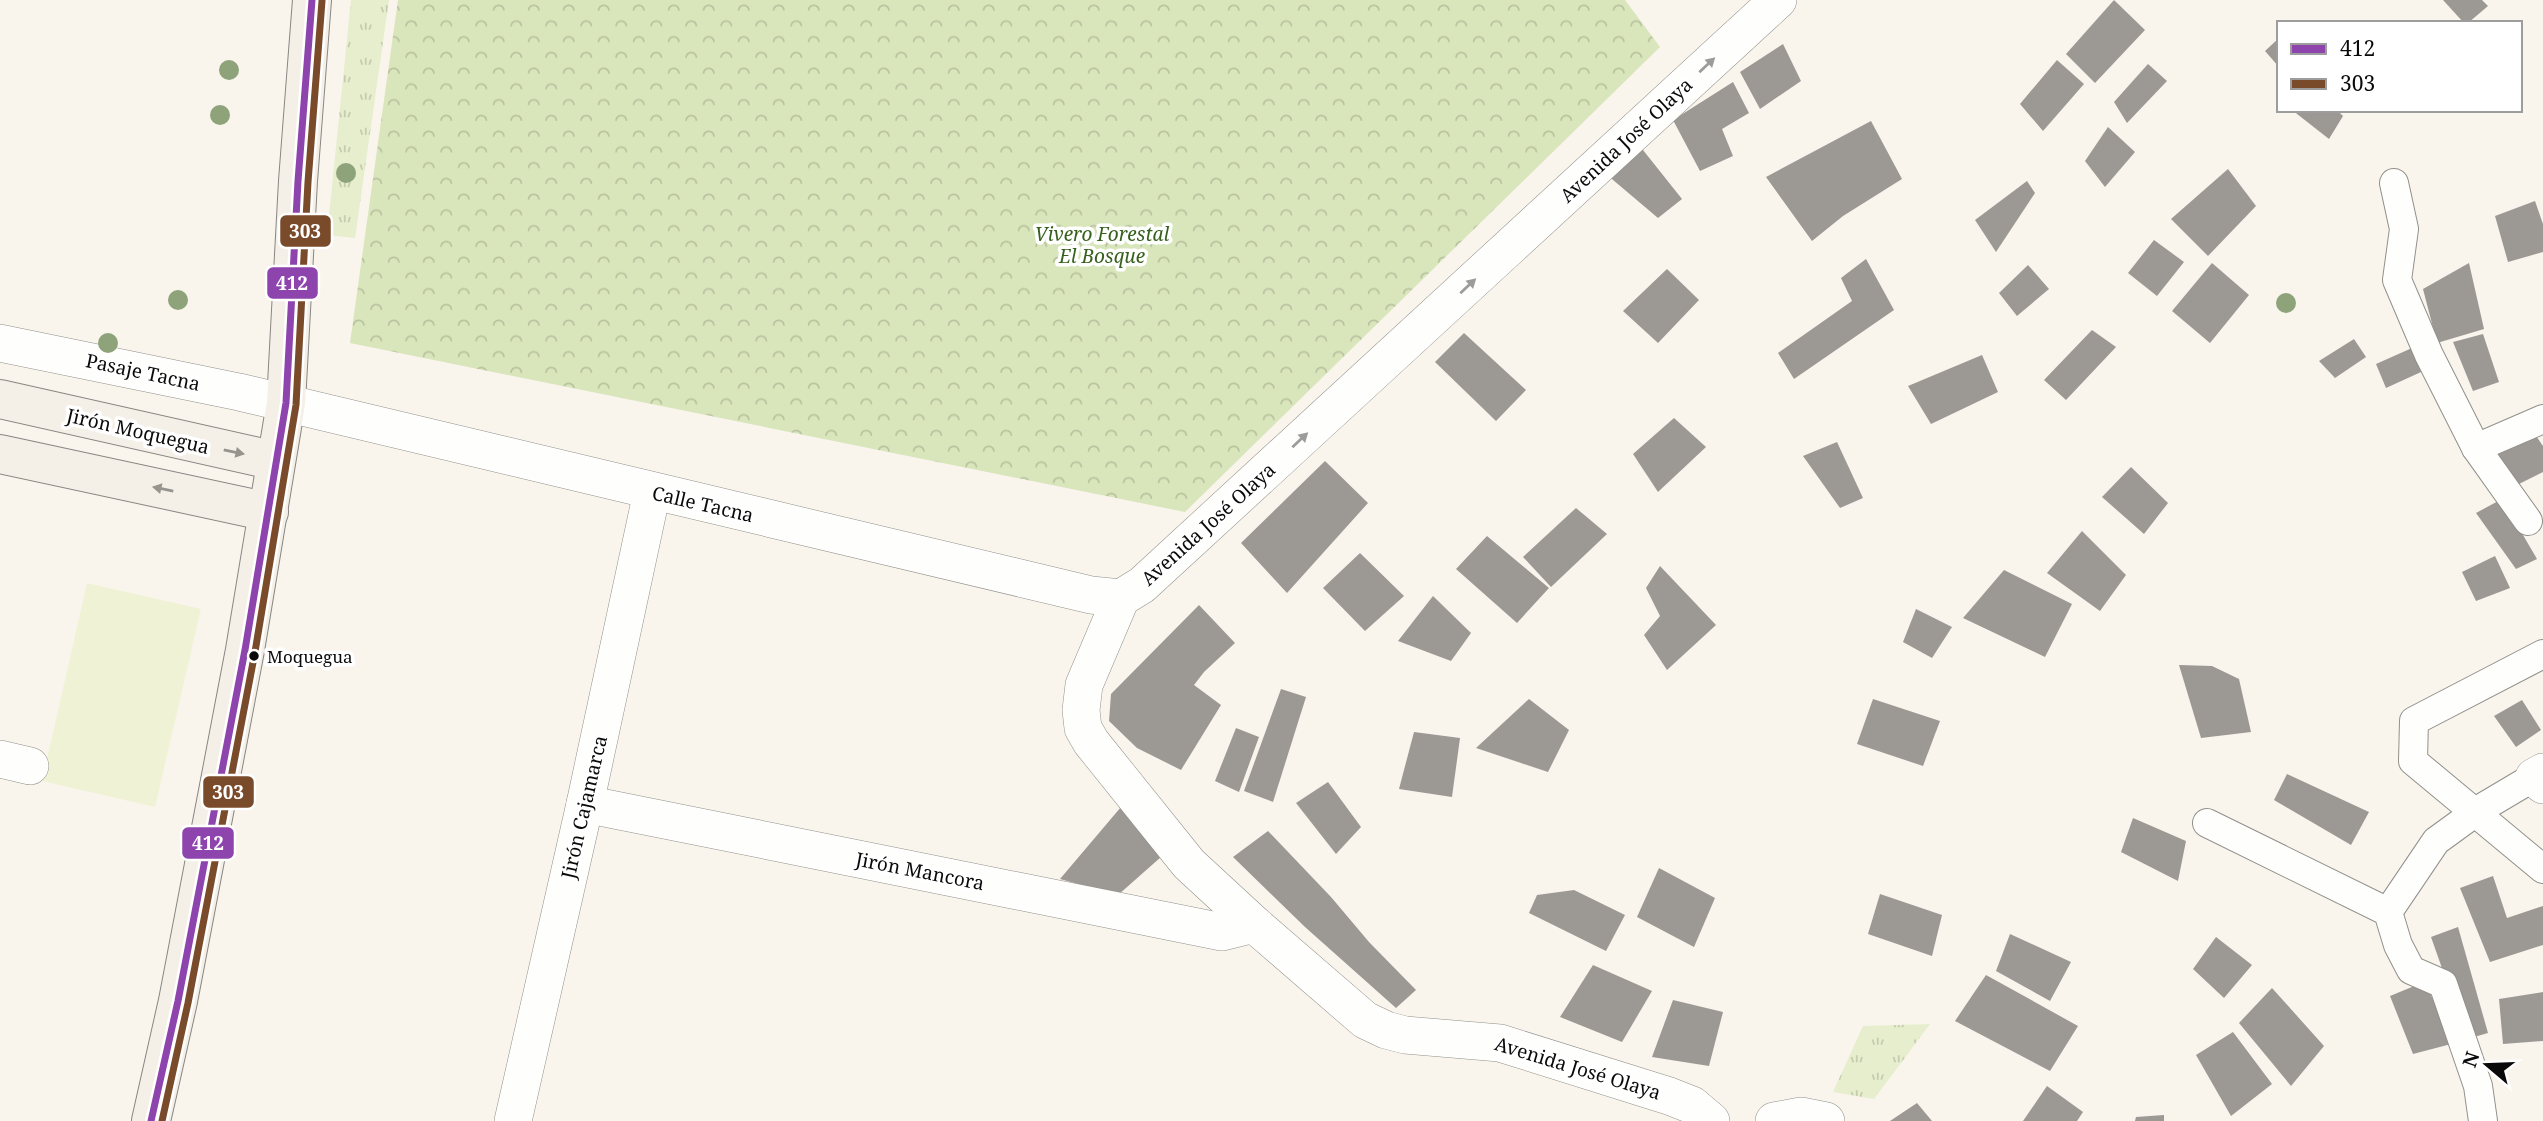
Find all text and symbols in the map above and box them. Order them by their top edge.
legend [2277,21,2522,112]
text: 412 [2340,34,2375,62]
one-way arrow [1698,57,1716,73]
text: 303 [2340,69,2375,97]
street label: Avenida José Olaya [1554,72,1698,208]
line badge: 303 [279,214,332,248]
text: 303 [289,218,321,244]
park label: Vivero Forestal El Bosque [1035,221,1169,269]
line badge: 412 [266,266,319,300]
text: 412 [276,270,308,296]
one-way arrow [1459,278,1476,294]
street label: Pasaje Tacna [83,347,203,397]
street label: Jirón Moquegua [63,402,212,460]
one-way arrow [1291,432,1308,448]
one-way arrow [223,447,245,458]
street label: Avenida José Olaya [1135,457,1281,591]
street label: Calle Tacna [650,480,756,528]
one-way arrow [152,483,174,494]
place label: Moquegua [267,645,353,668]
marker: Moquegua [247,649,261,663]
street label: Jirón Cajamarca [555,733,613,882]
line badge: 303 [202,775,255,809]
text: 303 [212,779,244,805]
line badge: 412 [181,826,235,860]
text: 412 [192,830,224,856]
street label: Jirón Mancora [853,846,986,896]
street label: Avenida José Olaya [1492,1030,1664,1106]
north arrow [2452,1030,2522,1100]
text: N [2456,1048,2486,1071]

